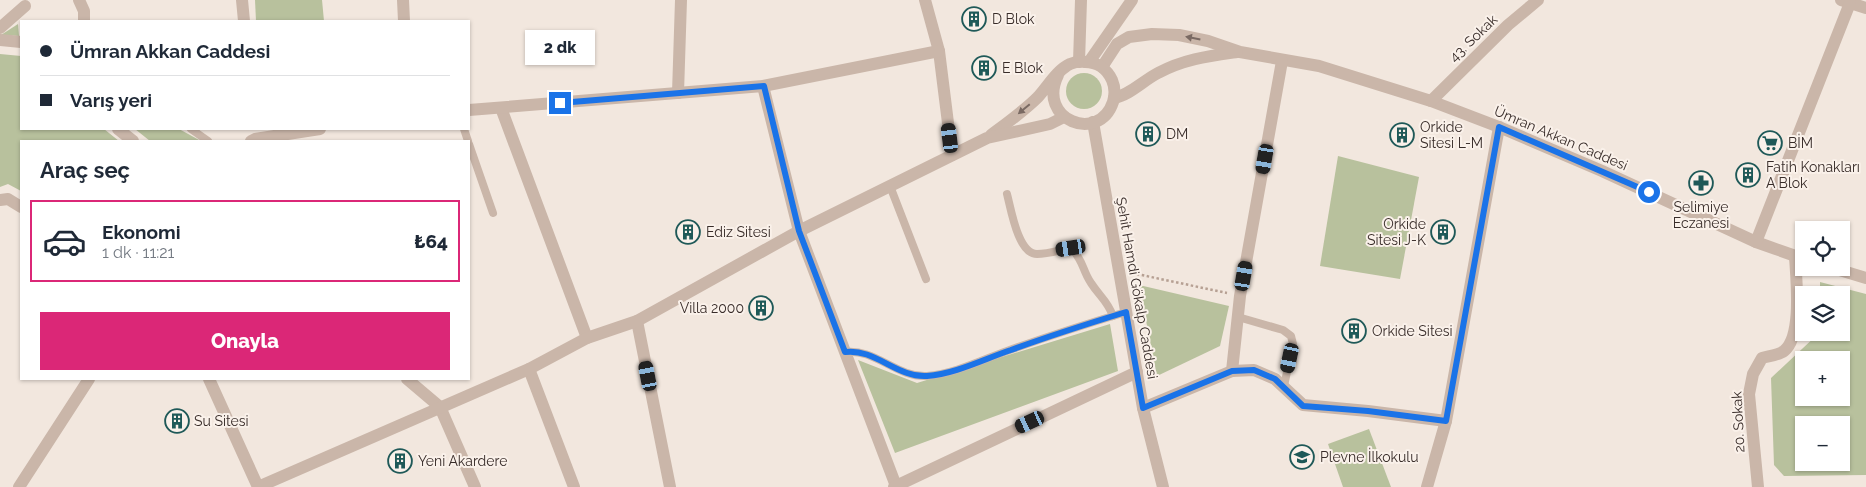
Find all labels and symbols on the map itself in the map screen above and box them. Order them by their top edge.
building icon: D Blok [961,6,987,32]
place label: D Blok [992,11,1035,27]
street label: 43. Sokak [1446,11,1501,65]
callout: 2 dk [525,31,595,66]
one-way arrow [1185,34,1201,42]
building icon: E Blok [971,55,997,81]
place label: E Blok [1002,60,1044,76]
route end [549,92,571,114]
street label: Ümran Akkan Caddesi [1492,101,1631,173]
one-way arrow [1018,103,1031,114]
place label: Orkide Sitesi L-M [1420,119,1483,151]
building icon: DM [1135,121,1161,147]
car [940,122,959,154]
building icon: Orkide Sitesi L-M [1389,122,1415,148]
place label: DM [1166,126,1188,142]
supermarket icon: BİM [1757,130,1783,156]
place label: BİM [1788,133,1813,151]
car [1255,143,1274,175]
place label: Fatih Konakları A Blok [1766,159,1860,191]
building icon: Fatih Konakları A Blok [1735,162,1761,188]
pharmacy icon: Selimiye Eczanesi [1688,170,1714,196]
route start [1638,181,1660,203]
street label: Şehit Hamdi Gökalp Caddesi [1113,196,1161,380]
place label: Selimiye Eczanesi [1673,199,1729,231]
place label: Orkide Sitesi J-K [1367,216,1426,248]
building icon: Ediz Sitesi [675,219,701,245]
building icon: Orkide Sitesi J-K [1430,219,1456,245]
place label: Ediz Sitesi [706,224,771,240]
car [1055,238,1086,258]
car [1234,260,1253,292]
building icon: Villa 2000 [748,295,774,321]
place label: Villa 2000 [680,300,744,316]
building icon: Orkide Sitesi [1341,318,1367,344]
place label: Orkide Sitesi [1372,323,1453,339]
car [1279,342,1300,374]
car [637,360,658,392]
street label: 20. Sokak [1728,390,1748,453]
building icon: Su Sitesi [164,408,190,434]
car [1013,409,1046,435]
place label: Su Sitesi [194,413,249,429]
school or university icon: Plevne İlkokulu [1289,444,1315,470]
place label: Plevne İlkokulu [1320,447,1418,465]
building icon: Yeni Akardere [387,448,413,474]
place label: Yeni Akardere [418,453,507,469]

